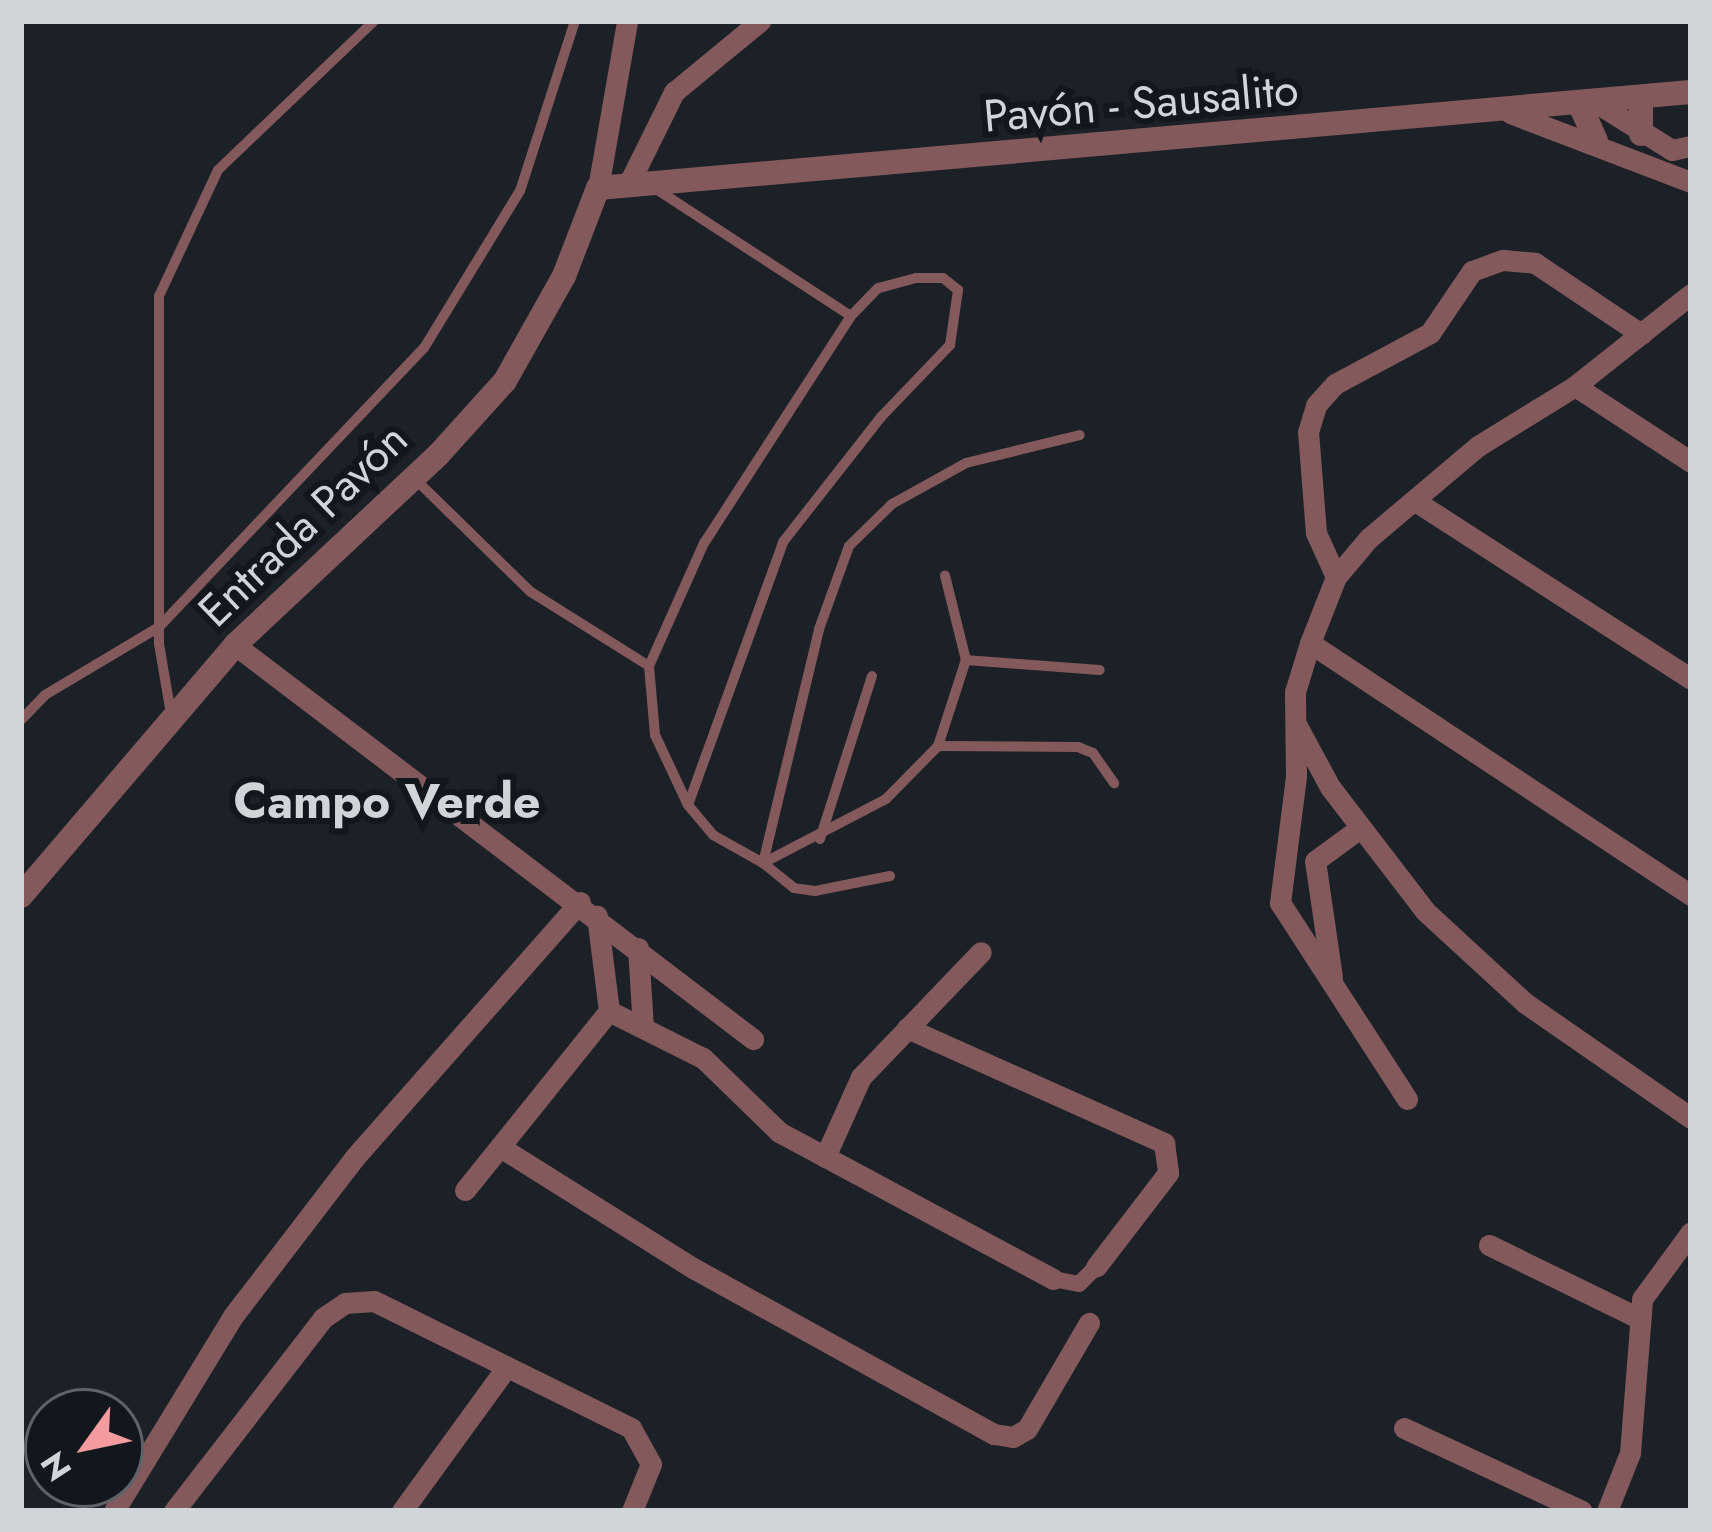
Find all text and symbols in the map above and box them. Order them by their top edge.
street label: Pavón - Sausalito [981,62,1301,144]
street label: Entrada Pavón [187,412,419,638]
district label: Campo Verde [233,773,541,831]
north arrow [24,1388,144,1508]
text: N [29,1442,83,1490]

